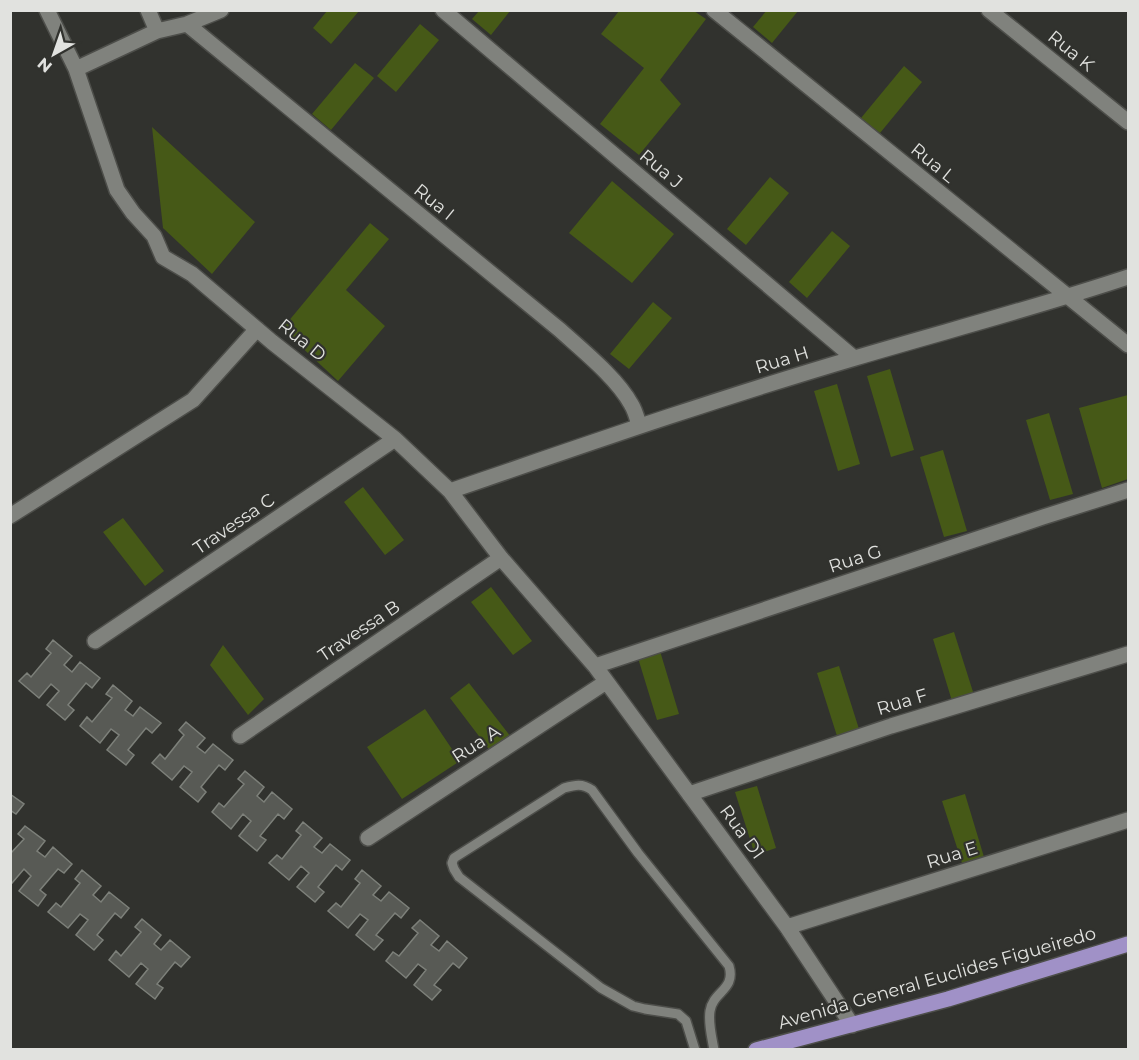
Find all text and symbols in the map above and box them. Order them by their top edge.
north arrow [24,24,84,84]
street label: Rua K [1043,26,1099,76]
text: N [34,54,56,77]
street label: Rua L [906,138,960,188]
street label: Rua J [635,145,687,193]
street label: Rua I [409,179,459,225]
street label: Rua D [274,314,330,366]
street label: Rua H [752,341,812,379]
street label: Travessa C [189,489,279,559]
street label: Rua G [826,540,884,578]
street label: Travessa B [314,596,404,666]
street label: Rua F [874,684,930,720]
street label: Rua A [448,720,504,768]
street label: Rua D1 [715,801,769,863]
street label: Rua E [924,837,980,873]
street label: Avenida General Euclides Figueiredo [775,922,1099,1034]

